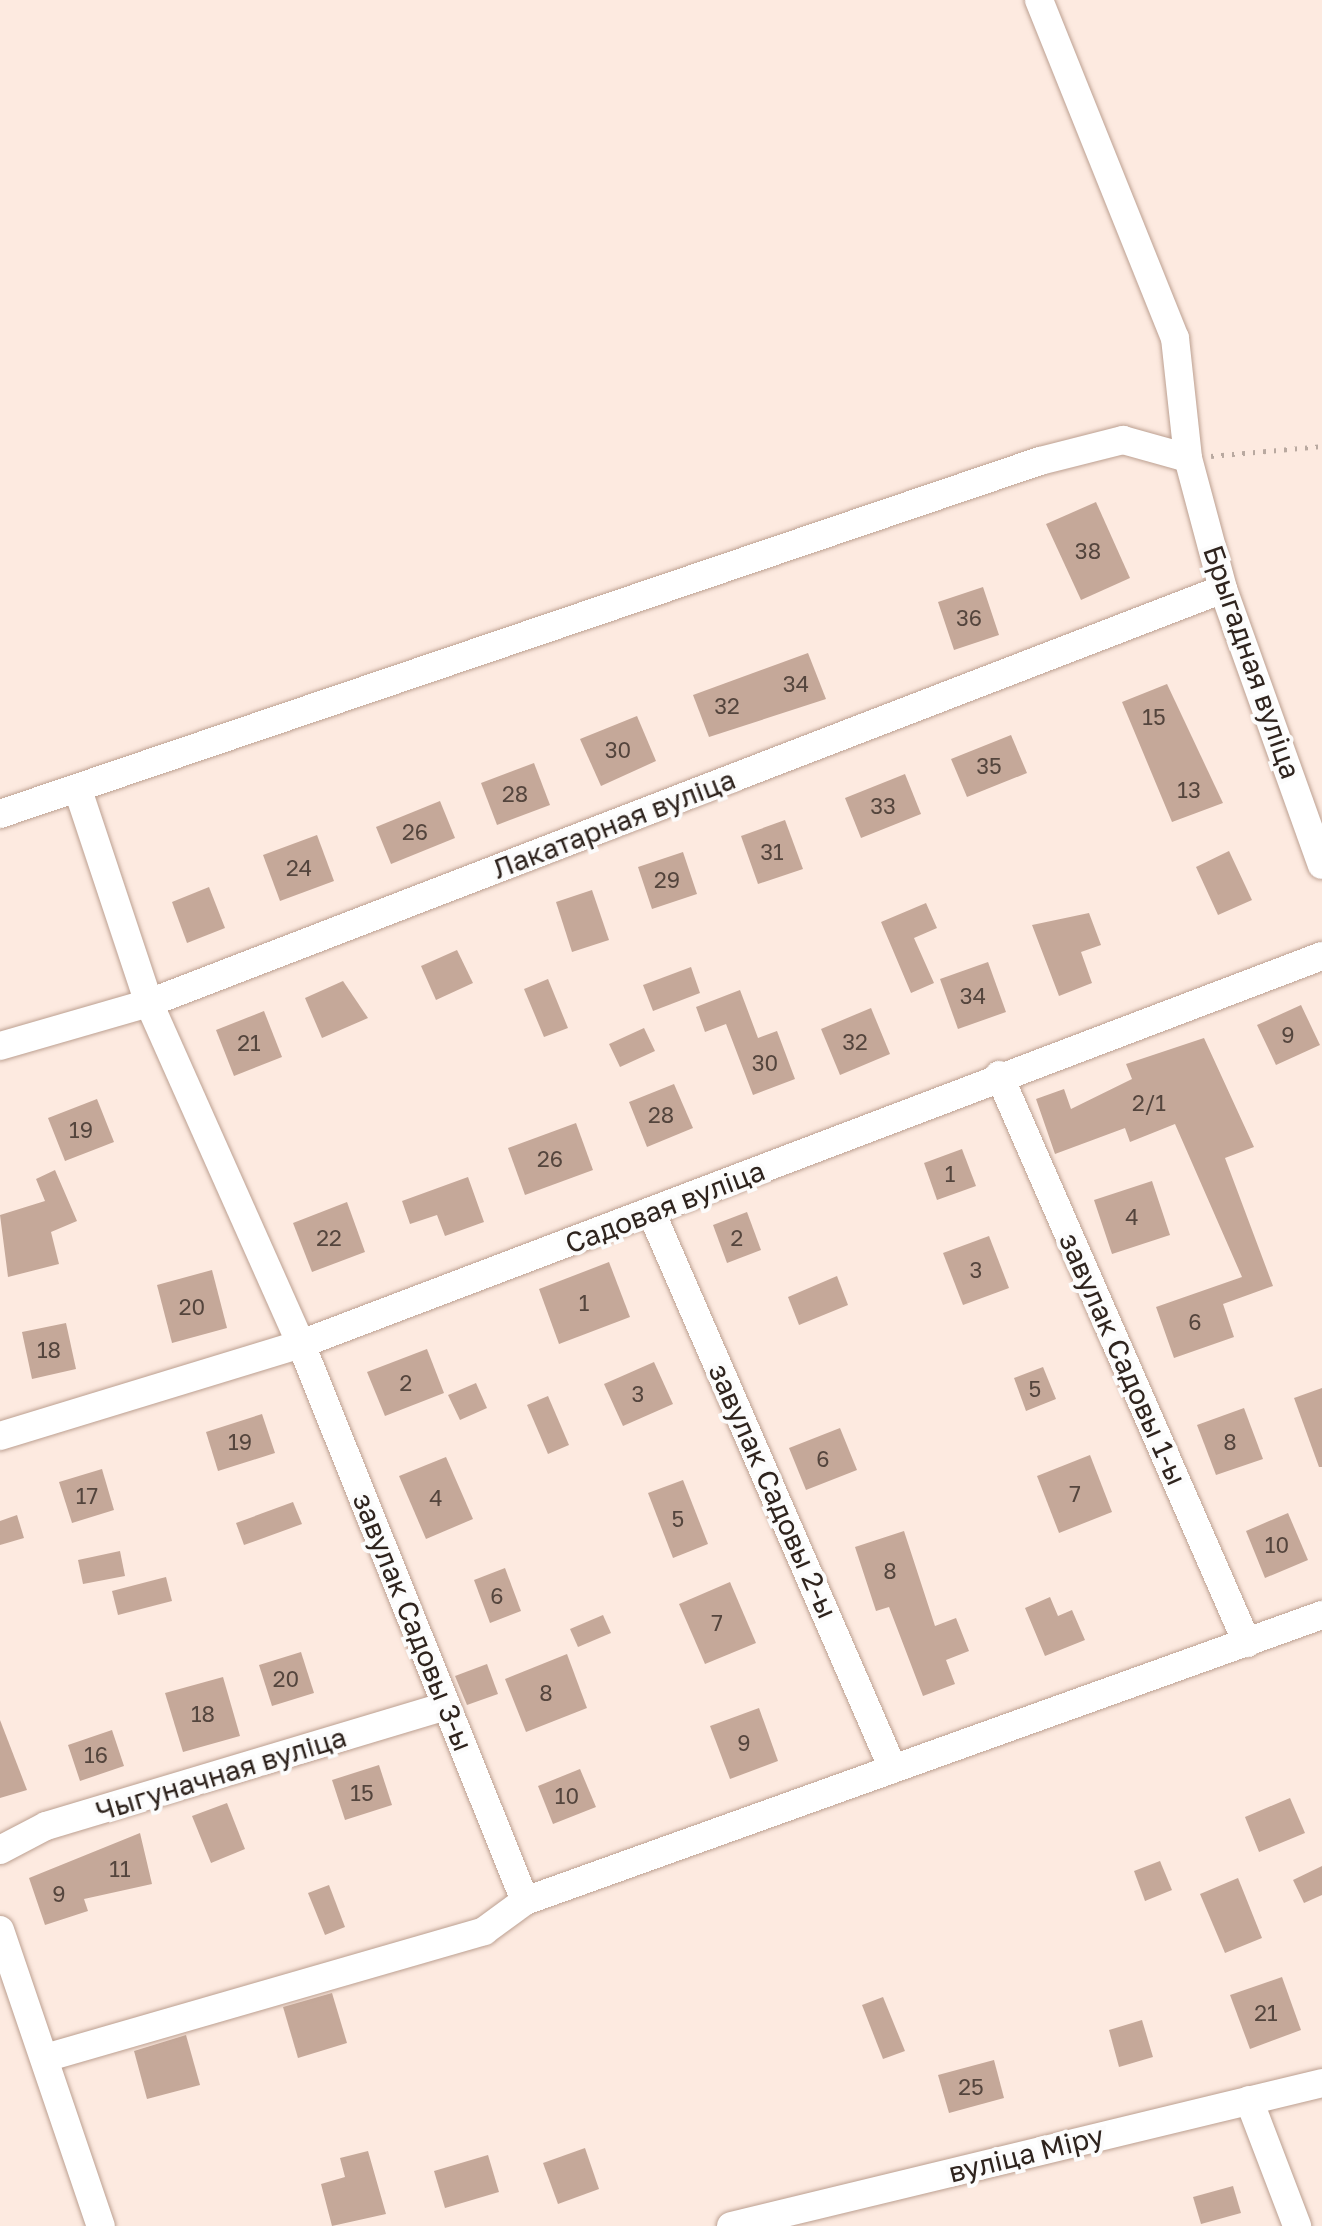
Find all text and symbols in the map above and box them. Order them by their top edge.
house number: 38 [1075,538,1101,564]
street label: Брыгадная вуліца [1196,541,1308,783]
house number: 36 [956,605,982,631]
house number: 34 [783,671,809,697]
house number: 32 [714,693,740,719]
house number: 15 [1142,704,1166,730]
house number: 30 [605,737,631,763]
house number: 35 [976,753,1002,779]
street label: Лакатарная вуліца [488,762,740,886]
house number: 13 [1177,777,1201,803]
house number: 28 [502,781,528,807]
house number: 33 [870,793,896,819]
house number: 26 [402,819,428,845]
house number: 31 [760,839,784,865]
house number: 24 [286,855,312,881]
house number: 29 [654,867,680,893]
house number: 34 [960,983,986,1009]
house number: 9 [1281,1022,1295,1048]
house number: 32 [842,1029,868,1055]
house number: 21 [237,1030,261,1056]
house number: 30 [752,1050,778,1076]
house number: 2/1 [1132,1090,1166,1116]
house number: 28 [648,1102,674,1128]
house number: 19 [69,1117,93,1143]
house number: 26 [537,1146,563,1172]
street label: Садовая вуліца [561,1154,769,1260]
house number: 1 [945,1161,955,1187]
house number: 4 [1125,1204,1139,1230]
house number: 22 [316,1225,342,1251]
house number: 2 [731,1225,743,1251]
street label: завулак Садовы 1-ы [1052,1228,1194,1490]
house number: 3 [970,1257,982,1283]
house number: 1 [579,1290,589,1316]
house number: 20 [179,1294,205,1320]
house number: 6 [1188,1309,1202,1335]
house number: 18 [37,1337,61,1363]
street label: завулак Садовы 2-ы [702,1358,844,1624]
house number: 2 [400,1370,412,1396]
house number: 5 [1029,1376,1041,1402]
house number: 3 [632,1381,644,1407]
house number: 19 [228,1429,252,1455]
house number: 8 [1223,1429,1237,1455]
house number: 6 [816,1446,830,1472]
house number: 7 [1069,1481,1081,1507]
house number: 17 [76,1483,98,1509]
house number: 4 [429,1485,443,1511]
street label: завулак Садовы 3-ы [346,1488,480,1756]
house number: 5 [672,1506,684,1532]
house number: 10 [1265,1532,1289,1558]
house number: 8 [883,1558,897,1584]
house number: 6 [490,1583,504,1609]
house number: 7 [711,1610,723,1636]
house number: 20 [273,1666,299,1692]
house number: 8 [539,1680,553,1706]
house number: 18 [191,1701,215,1727]
street label: Чыгуначная вуліца [92,1720,350,1828]
house number: 9 [737,1730,751,1756]
house number: 16 [84,1742,108,1768]
house number: 15 [350,1780,374,1806]
house number: 10 [555,1783,579,1809]
house number: 11 [109,1856,131,1882]
house number: 9 [52,1881,66,1907]
house number: 21 [1254,2000,1278,2026]
house number: 25 [958,2074,984,2100]
street label: вуліца Міру [945,2119,1107,2189]

